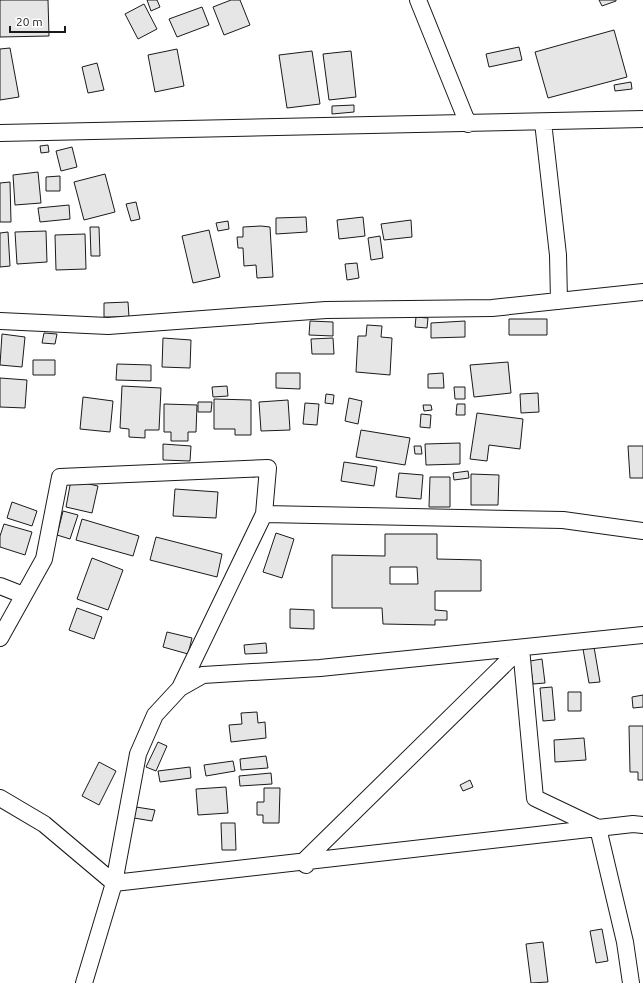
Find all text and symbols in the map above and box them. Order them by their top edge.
scale bar [10,8,65,34]
text: 20 m [16,15,43,28]

